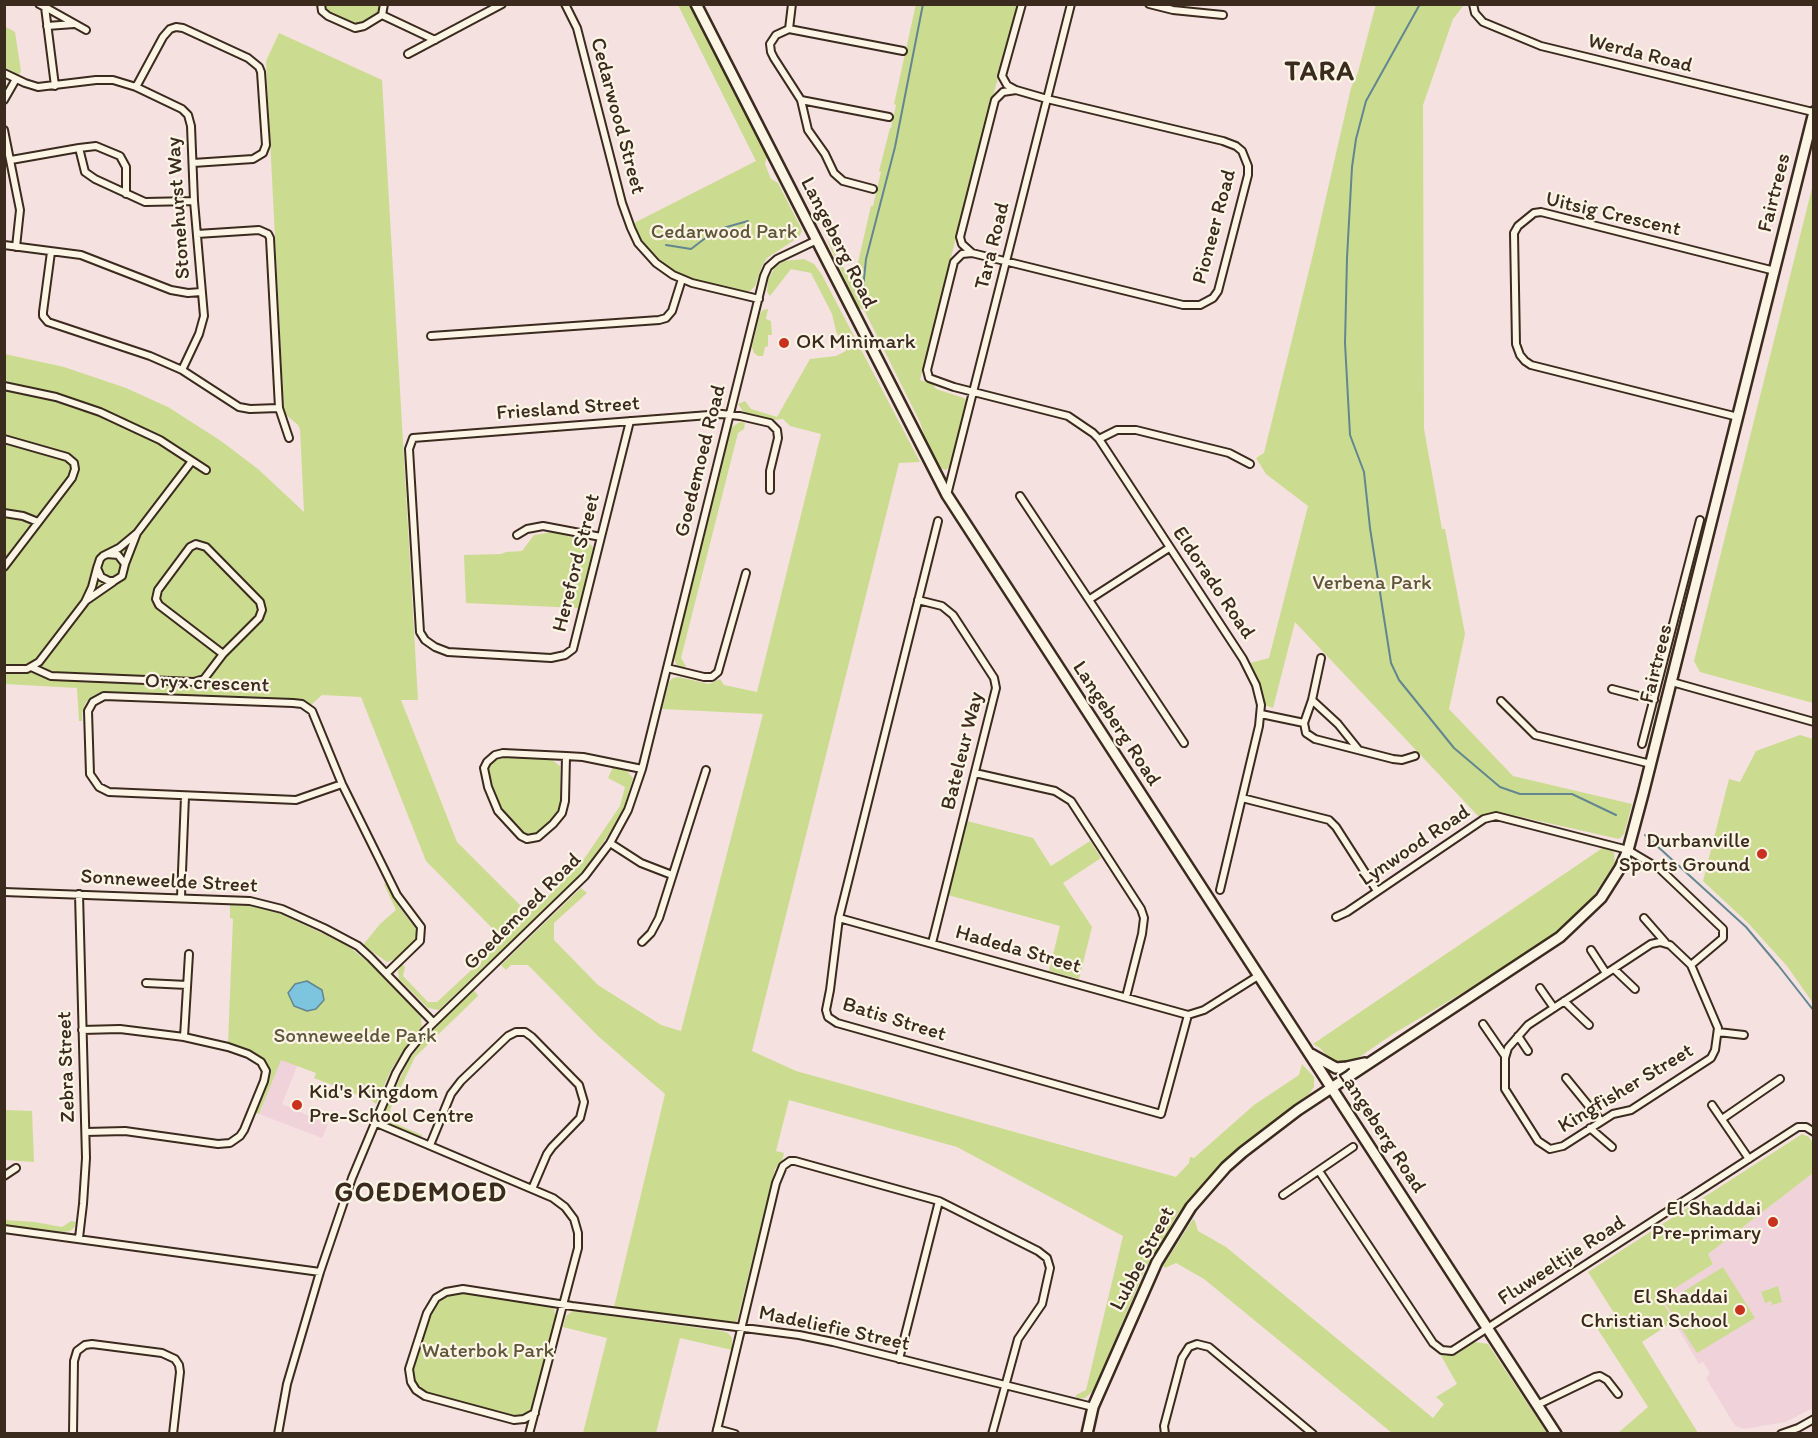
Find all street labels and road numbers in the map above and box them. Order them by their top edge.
street label: Werda Road [1585,29,1695,79]
street label: Cedarwood Street [584,35,650,197]
street label: Stonehurst Way [161,136,197,280]
street label: Fairtrees [1753,151,1797,235]
street label: Pioneer Road [1188,167,1242,287]
street label: Langeberg Road [794,173,882,313]
street label: Uitsig Crescent [1543,187,1683,243]
street label: Tara Road [970,200,1016,292]
street label: Goedemoed Road [670,382,732,540]
street label: Friesland Street [495,391,641,427]
street label: Hereford Street [548,491,606,635]
street label: Eldorado Road [1166,522,1260,644]
street label: Fairtrees [1635,622,1679,706]
street label: Langeberg Road [1066,657,1166,791]
street label: Oryx crescent [144,669,270,699]
street label: Bateleur Way [936,689,990,813]
street label: Lynwood Road [1355,800,1475,892]
street label: Goedemoed Road [459,848,587,976]
street label: Sonneweelde Street [80,865,258,899]
street label: Hadeda Street [952,920,1084,980]
street label: Batis Street [839,992,949,1048]
street label: Zebra Street [52,1011,82,1123]
street label: Kingfisher Street [1554,1039,1698,1139]
street label: Langeberg Road [1331,1064,1431,1198]
street label: Lubbe Street [1105,1203,1181,1315]
street label: Fluweeltjie Road [1493,1210,1631,1312]
street label: Madeliefie Street [756,1301,912,1357]

